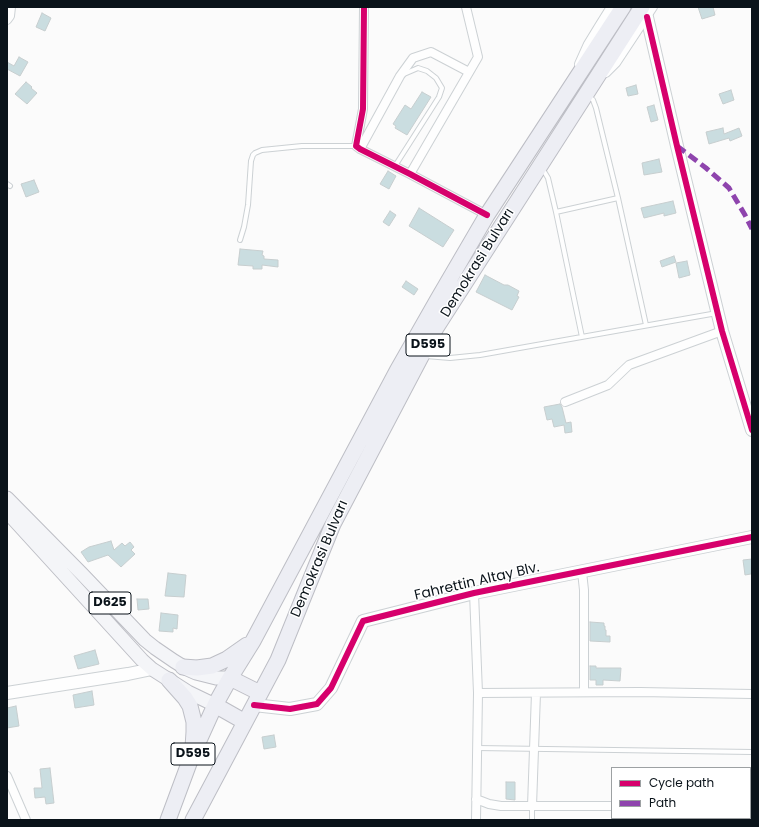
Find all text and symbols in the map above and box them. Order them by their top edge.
street label: Demokrasi Bulvarı [438,205,518,321]
road number: D595 [406,334,450,356]
street label: Demokrasi Bulvarı [288,498,352,620]
street label: Fahrettin Altay Blv. [413,559,541,605]
road number: D625 [89,592,131,614]
road number: D595 [171,743,215,765]
legend [611,767,751,819]
text: Cycle path [649,774,714,791]
text: Path [649,794,676,811]

